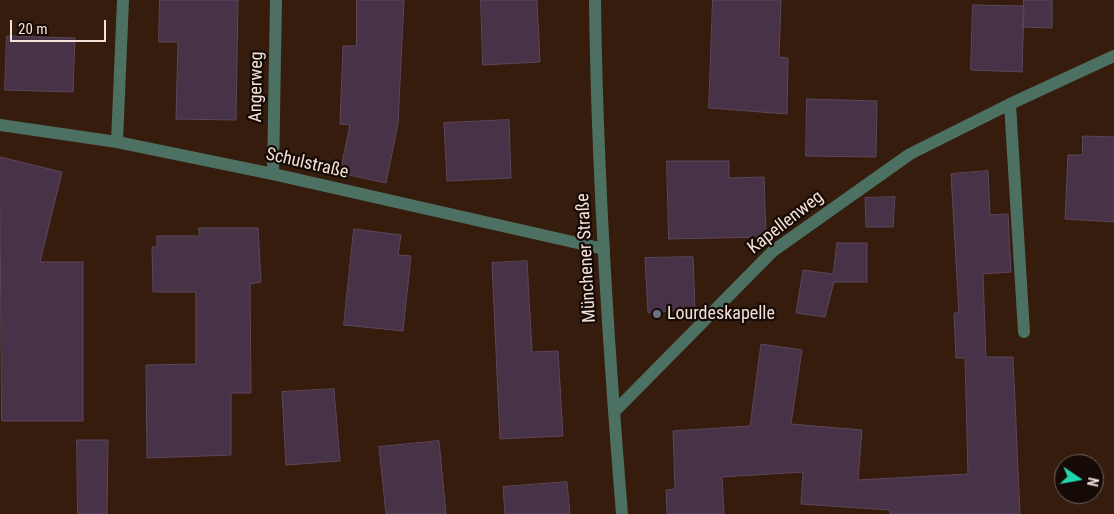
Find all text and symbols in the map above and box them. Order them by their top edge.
scale bar [12,10,109,42]
text: 20 m [18,20,48,38]
street label: Angerweg [246,51,268,123]
street label: Schulstraße [264,144,350,184]
street label: Kapellenweg [744,187,828,259]
street label: Münchener Straße [573,193,601,323]
place label: Lourdeskapelle [667,303,775,325]
marker: Lourdeskapelle [651,308,663,320]
north arrow [1054,454,1104,504]
text: N [1084,476,1101,488]

